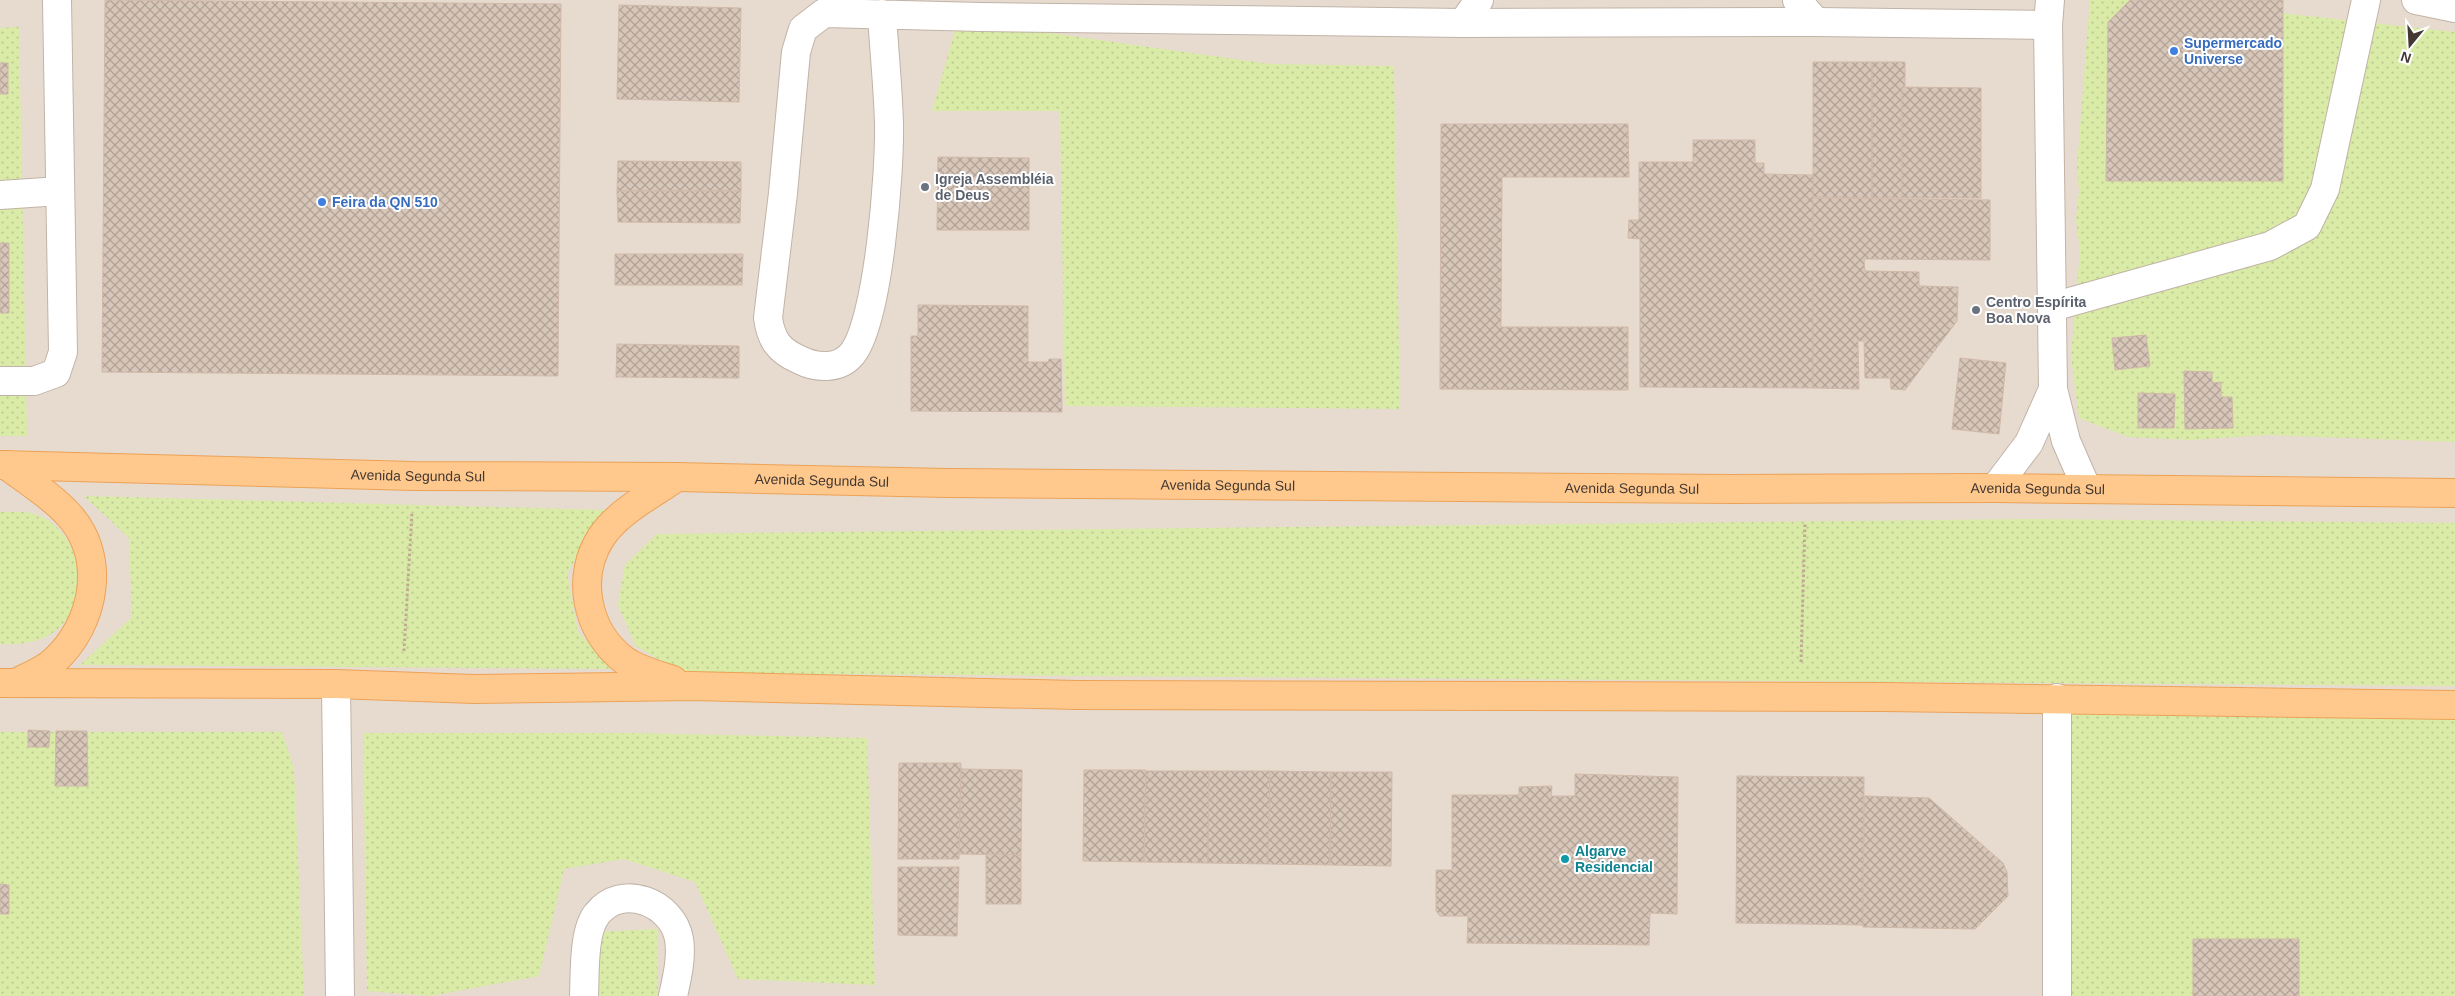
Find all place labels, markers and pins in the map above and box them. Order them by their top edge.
place label: Supermercado Universe [2184,35,2282,67]
marker: Supermercado Universe [2168,45,2180,57]
place label: Igreja Assembléia de Deus [935,171,1054,203]
marker: Igreja Assembléia de Deus [919,181,931,193]
place label: Feira da QN 510 [332,194,438,210]
marker: Feira da QN 510 [316,196,328,208]
place label: Centro Espírita Boa Nova [1986,294,2087,326]
marker: Centro Espírita Boa Nova [1970,304,1982,316]
place label: Algarve Residencial [1575,843,1653,875]
marker: Algarve Residencial [1559,853,1571,865]

